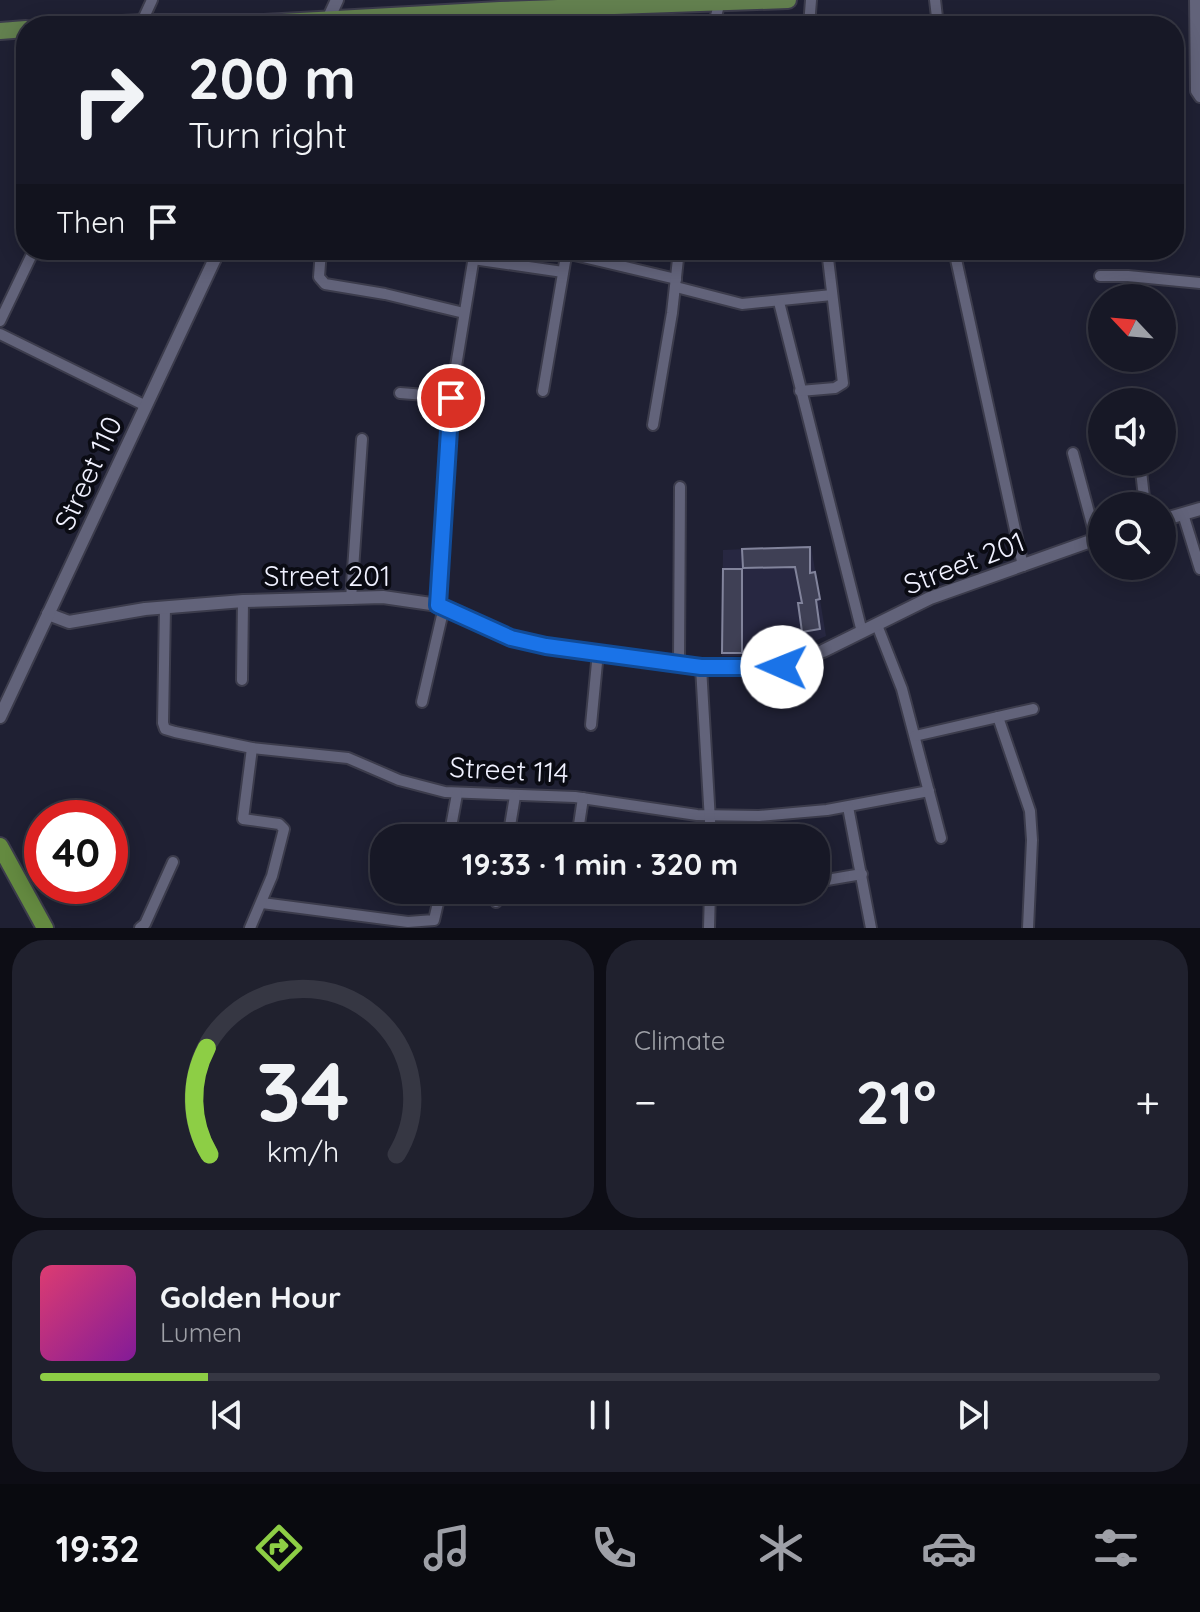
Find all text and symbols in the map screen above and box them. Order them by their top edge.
text: 200 m [188,43,356,113]
icon: right [56,48,160,152]
text: Turn right [188,112,347,157]
icon: arrive [141,200,185,244]
text: Then [56,203,125,241]
north arrow [1088,284,1176,372]
map controls [1088,284,1176,580]
pin [417,364,485,432]
icon: arrive [429,376,473,420]
button: sound [1088,388,1176,476]
street label: Street 110 [46,410,129,535]
button: search [1088,492,1176,580]
street label: Street 201 [898,523,1029,602]
street label: Street 201 [264,558,390,593]
position arrow [740,625,824,709]
street label: Street 114 [449,749,569,790]
speed limit sign: 40 [24,800,128,904]
text: 19:33 · 1 min · 320 m [462,845,738,883]
text: Climate [634,1024,725,1057]
text: 34 [256,1038,350,1142]
text: 21° [856,1064,937,1139]
text: − [634,1074,657,1129]
text: + [1135,1074,1160,1129]
text: km/h [267,1133,339,1169]
text: Golden Hour [160,1278,341,1316]
text: Lumen [160,1316,242,1349]
icon: previous [205,1393,249,1437]
icon: pause [578,1393,622,1437]
icon: next [951,1393,995,1437]
icon: directions [251,1520,307,1576]
icon: music [419,1520,475,1576]
icon: phone [586,1520,642,1576]
icon: climate [753,1520,809,1576]
icon: car [921,1520,977,1576]
icon: filters [1088,1520,1144,1576]
text: 19:32 [56,1526,140,1571]

